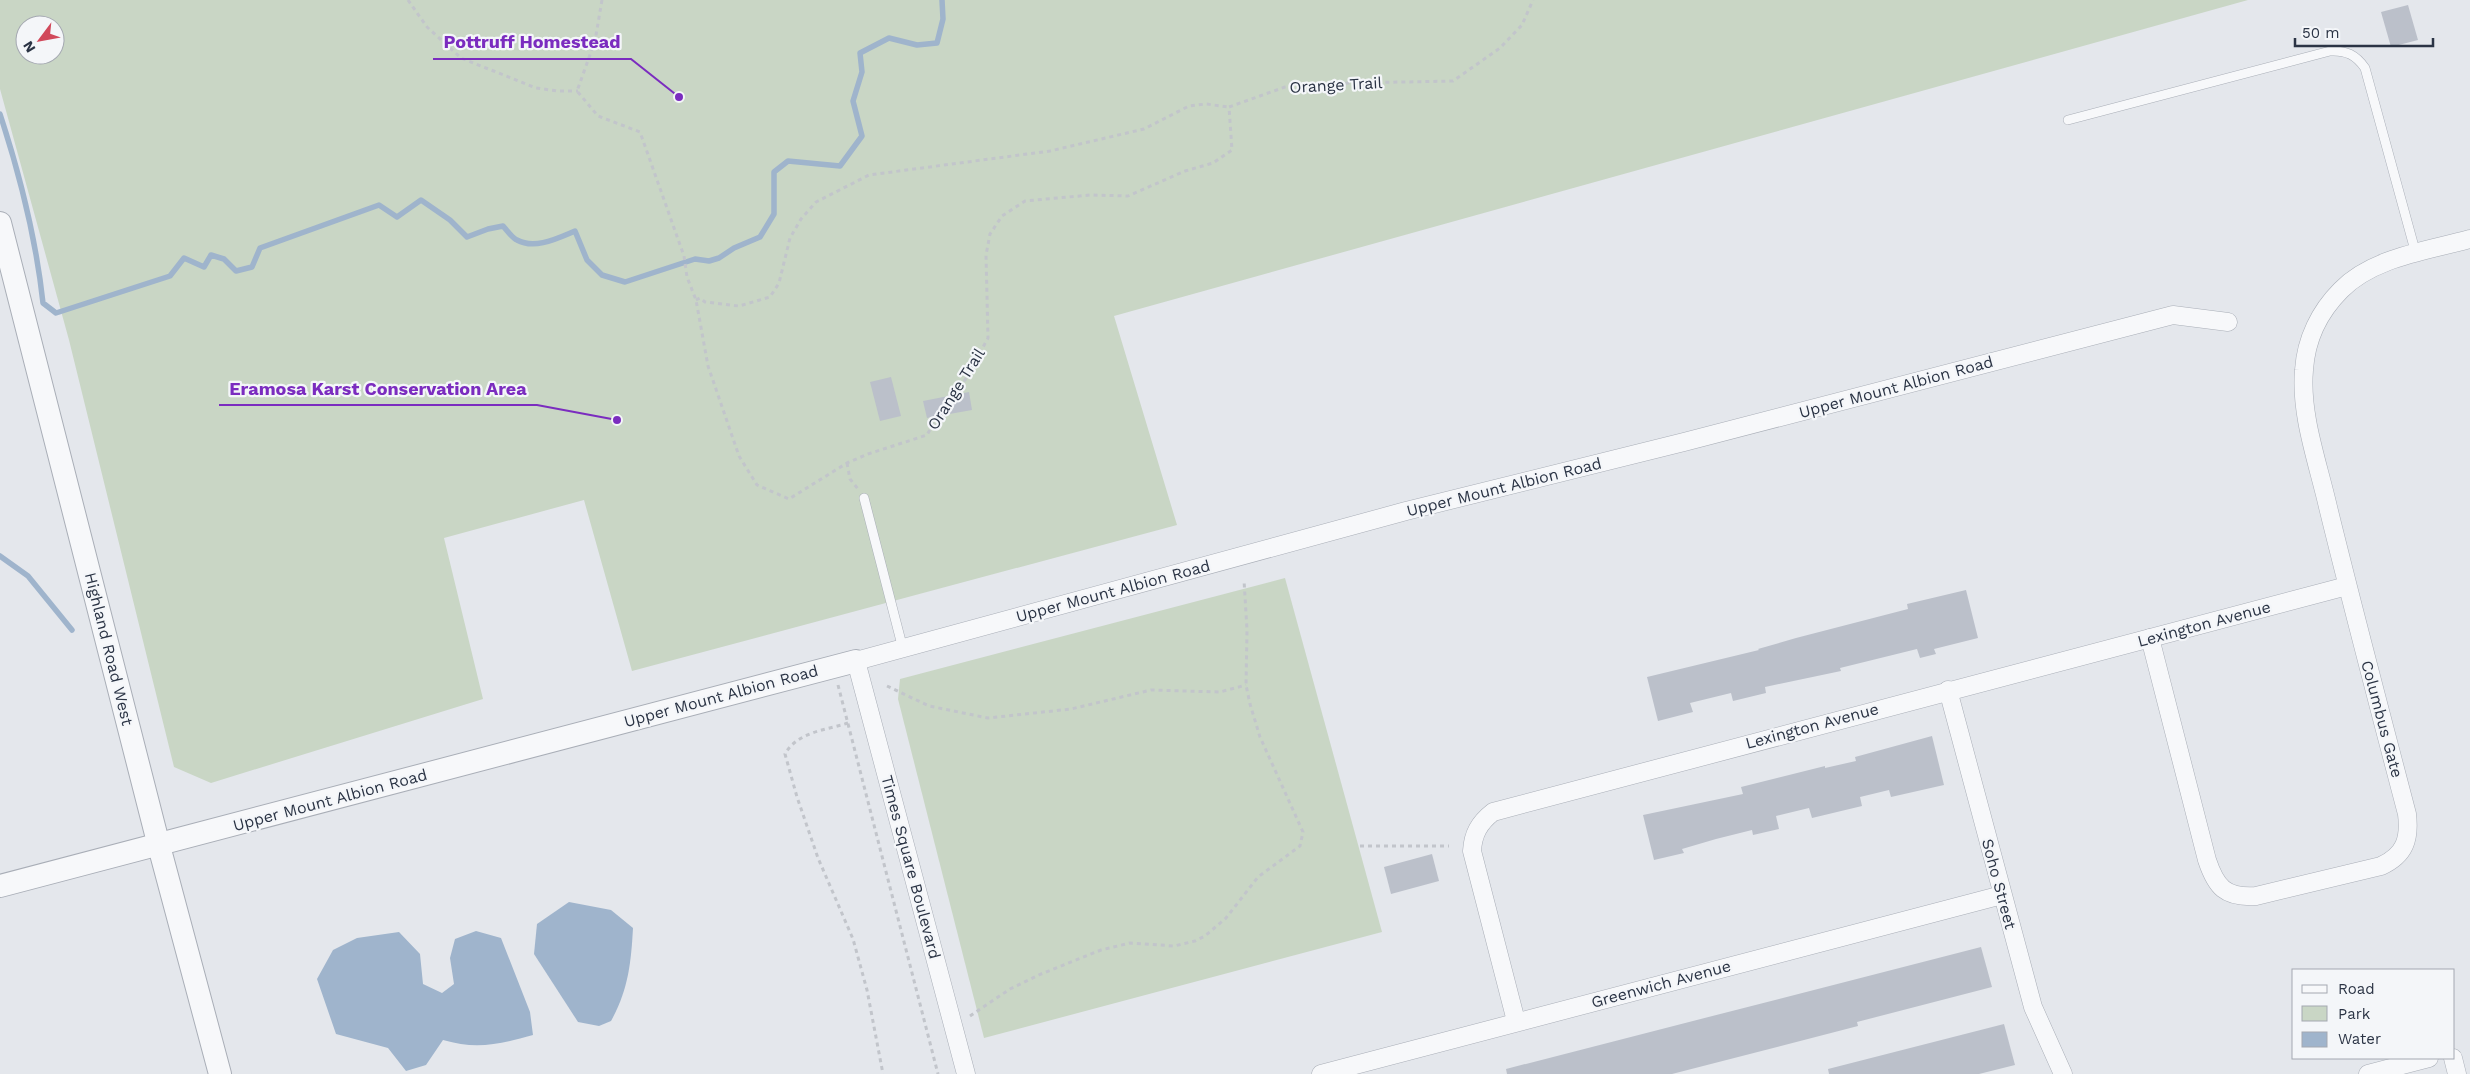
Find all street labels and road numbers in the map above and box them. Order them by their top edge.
street label: Orange Trail [1289,73,1383,97]
street label: Orange Trail [923,344,989,433]
street label: Upper Mount Albion Road [1797,352,1995,422]
street label: Upper Mount Albion Road [1405,454,1603,520]
street label: Upper Mount Albion Road [1014,556,1212,626]
street label: Highland Road West [81,570,137,728]
street label: Lexington Avenue [2135,597,2273,651]
street label: Columbus Gate [2357,658,2407,780]
street label: Upper Mount Albion Road [622,661,820,731]
street label: Lexington Avenue [1743,699,1881,753]
street label: Upper Mount Albion Road [231,765,429,835]
street label: Times Square Boulevard [877,773,945,961]
street label: Soho Street [1978,837,2020,932]
street label: Greenwich Avenue [1589,956,1733,1012]

